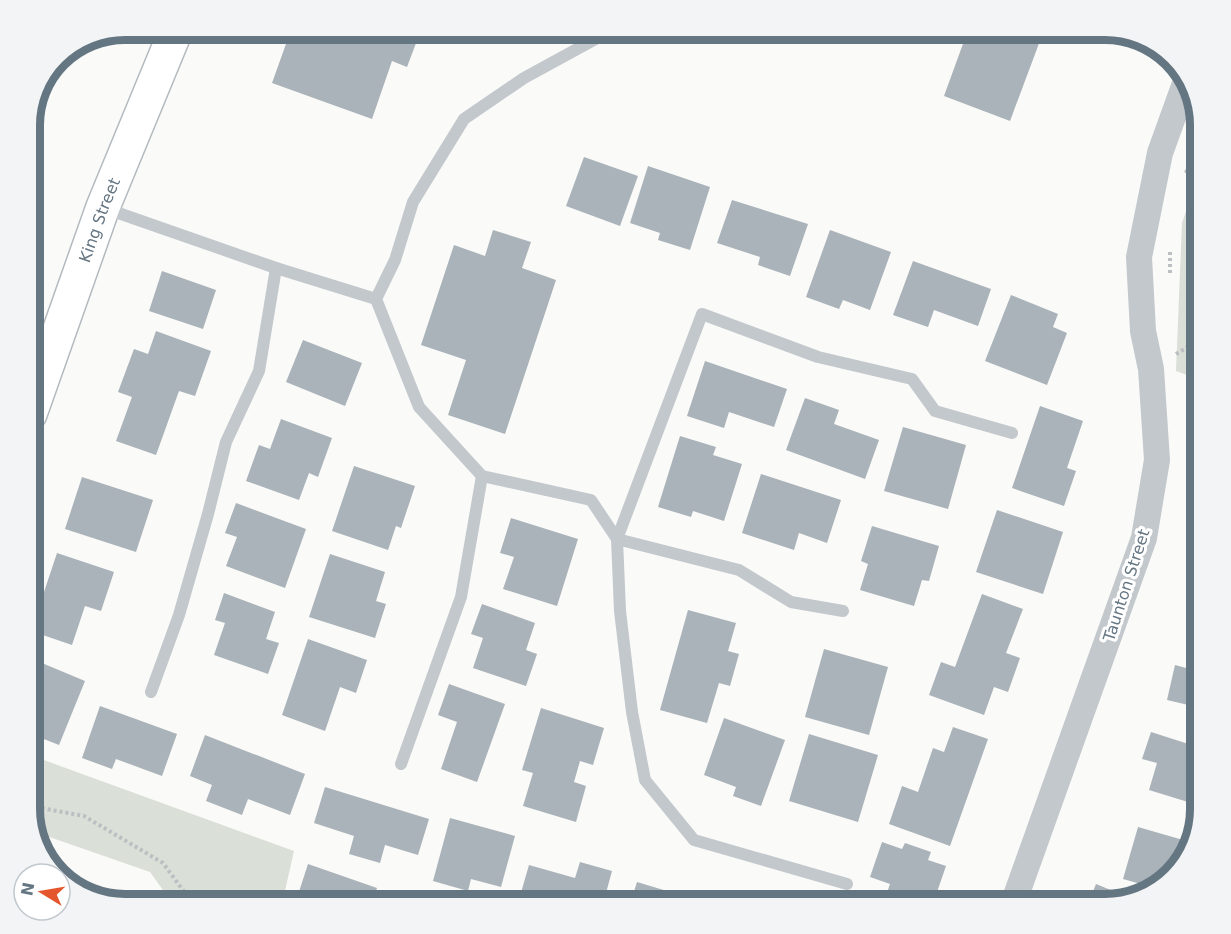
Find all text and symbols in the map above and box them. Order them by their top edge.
street label: King Street [75,175,124,265]
street label: Taunton Street [1099,527,1154,645]
north arrow [12,862,72,922]
text: N [17,881,38,898]

